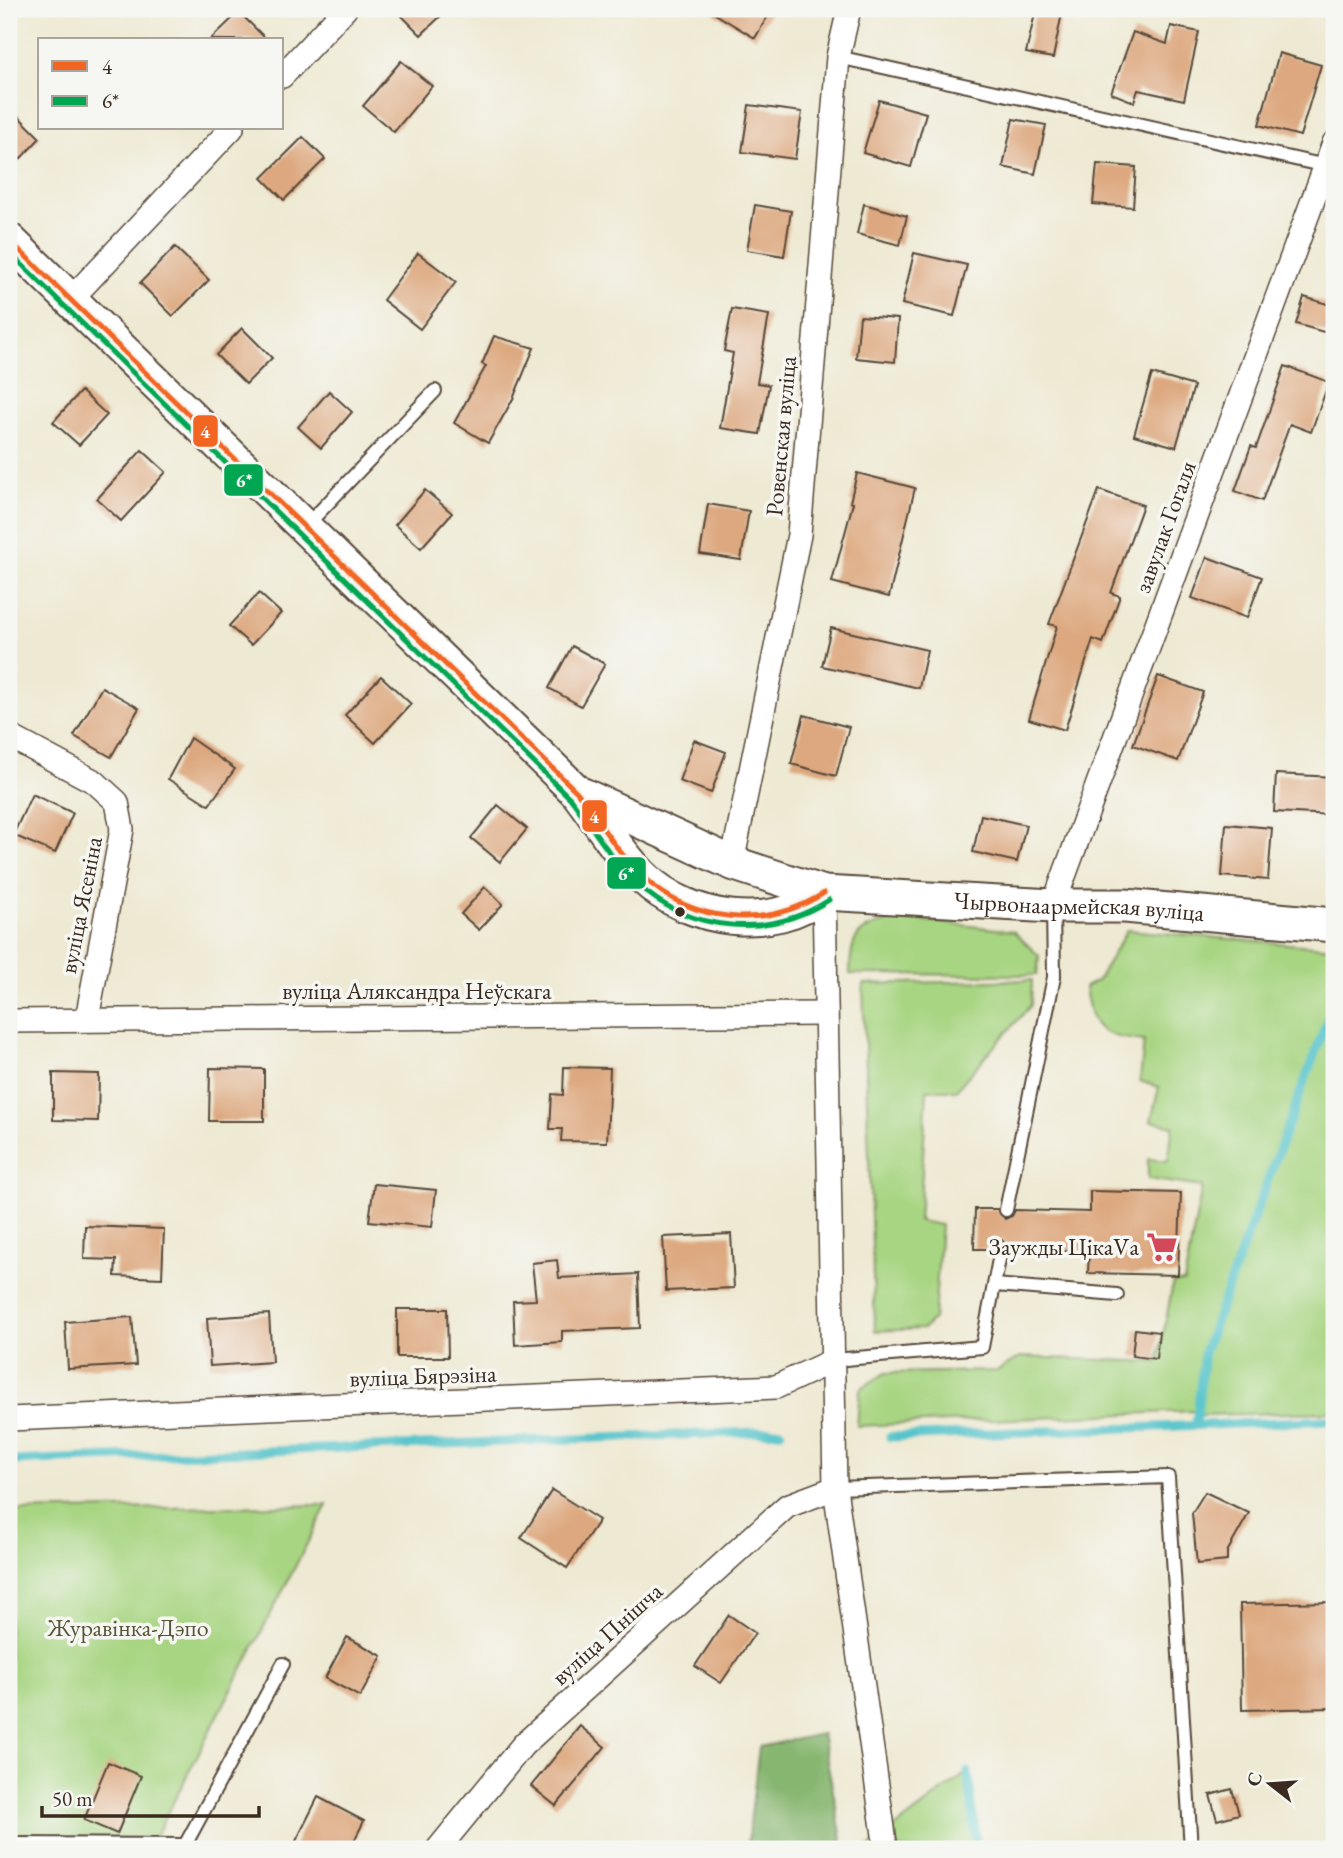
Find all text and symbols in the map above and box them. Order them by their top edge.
legend [38,38,284,130]
text: 4 [102,53,113,80]
text: 6* [102,87,119,114]
street label: Ровенская вуліца [758,354,803,517]
line badge: 4 [192,414,219,448]
text: 4 [200,419,211,444]
street label: завулак Гогаля [1126,456,1203,597]
line badge: 6* [223,463,264,497]
text: 6* [236,468,253,493]
line badge: 4 [581,799,608,833]
text: 4 [589,804,600,829]
street label: вуліца Ясеніна [52,833,109,976]
line badge: 6* [606,856,647,890]
text: 6* [618,861,635,886]
street label: Чырвонаармейская вуліца [953,884,1206,928]
unlabelled marker [673,905,687,919]
street label: вуліца Аляксандра Неўскага [282,975,552,1006]
supermarket icon: Заужды ЦікаVа [1145,1230,1179,1264]
place label: Заужды ЦікаVа [989,1231,1139,1262]
street label: вуліца Бярэзіна [349,1357,498,1394]
street label: вуліца Пнішча [545,1575,669,1692]
park label: Журавінка-Дэпо [46,1612,209,1643]
north arrow [1234,1750,1304,1820]
text: С [1240,1769,1268,1789]
scale bar [42,1774,259,1818]
text: 50 m [52,1785,93,1812]

